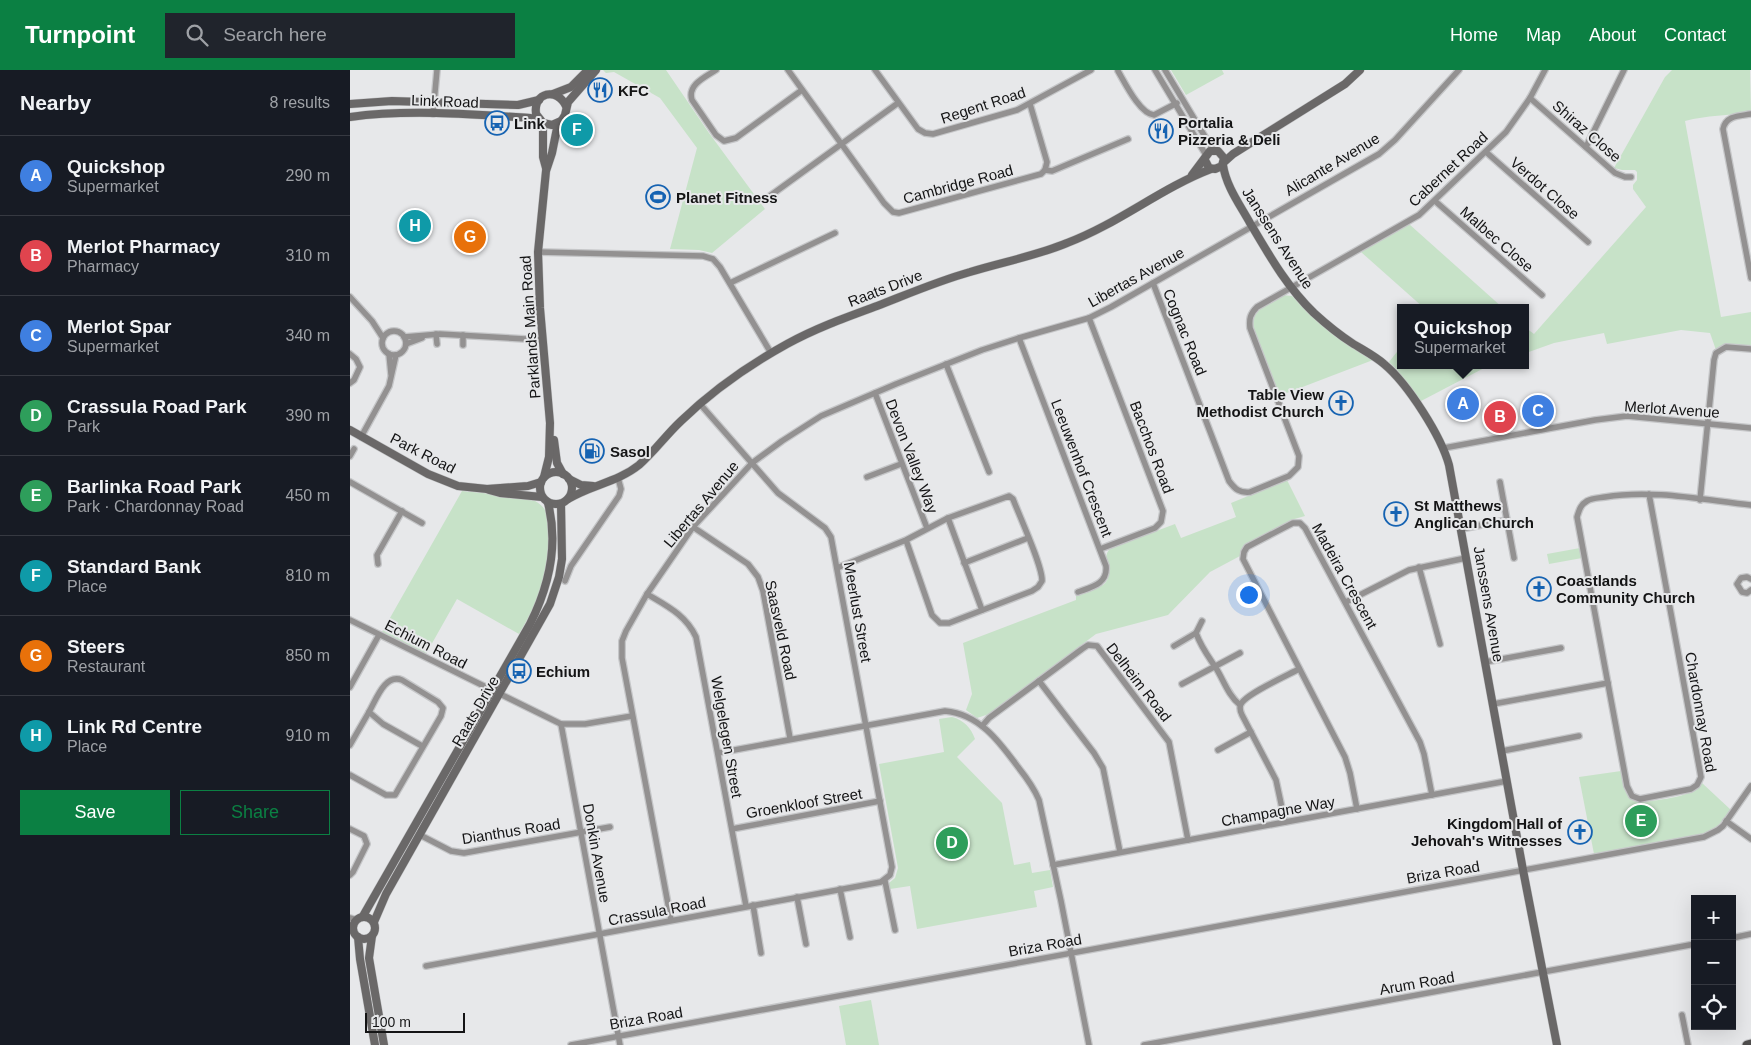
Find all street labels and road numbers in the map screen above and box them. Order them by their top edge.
street label: Regent Road [938,83,1028,127]
street label: Link Road [411,91,479,111]
street label: Shiraz Close [1549,97,1625,165]
street label: Cabernet Road [1405,128,1491,210]
street label: Alicante Avenue [1282,129,1382,199]
street label: Verdot Close [1507,153,1583,223]
street label: Cambridge Road [901,161,1015,207]
street label: Janssens Avenue [1239,184,1317,292]
street label: Malbec Close [1457,203,1537,275]
street label: Libertas Avenue [1085,244,1187,310]
street label: Parklands Main Road [517,255,543,399]
street label: Raats Drive [845,266,925,310]
street label: Cognac Road [1160,286,1210,378]
street label: Devon Valley Way [882,397,942,516]
street label: Leeuwenhof Crescent [1048,397,1116,540]
street label: Merlot Avenue [1624,397,1720,421]
street label: Bacchos Road [1127,398,1177,496]
street label: Park Road [388,429,458,477]
street label: Libertas Avenue [660,457,742,551]
street label: Madeira Crescent [1309,520,1382,633]
street label: Janssens Avenue [1470,545,1508,663]
street label: Meerlust Street [841,560,875,664]
street label: Saasveld Road [762,578,800,682]
street label: Echium Road [382,616,470,672]
street label: Delheim Road [1103,639,1175,725]
street label: Chardonnay Road [1682,651,1720,773]
street label: Raats Drive [448,673,502,749]
street label: Welgelegen Street [708,675,746,800]
street label: Groenkloof Street [745,784,864,822]
street label: Champagne Way [1220,793,1337,829]
street label: Donkin Avenue [580,802,614,904]
street label: Dianthus Road [461,815,561,847]
street label: Briza Road [1405,857,1481,887]
street label: Crassula Road [607,893,707,929]
street label: Briza Road [1007,930,1083,960]
street label: Arum Road [1378,968,1456,998]
street label: Briza Road [608,1003,684,1033]

